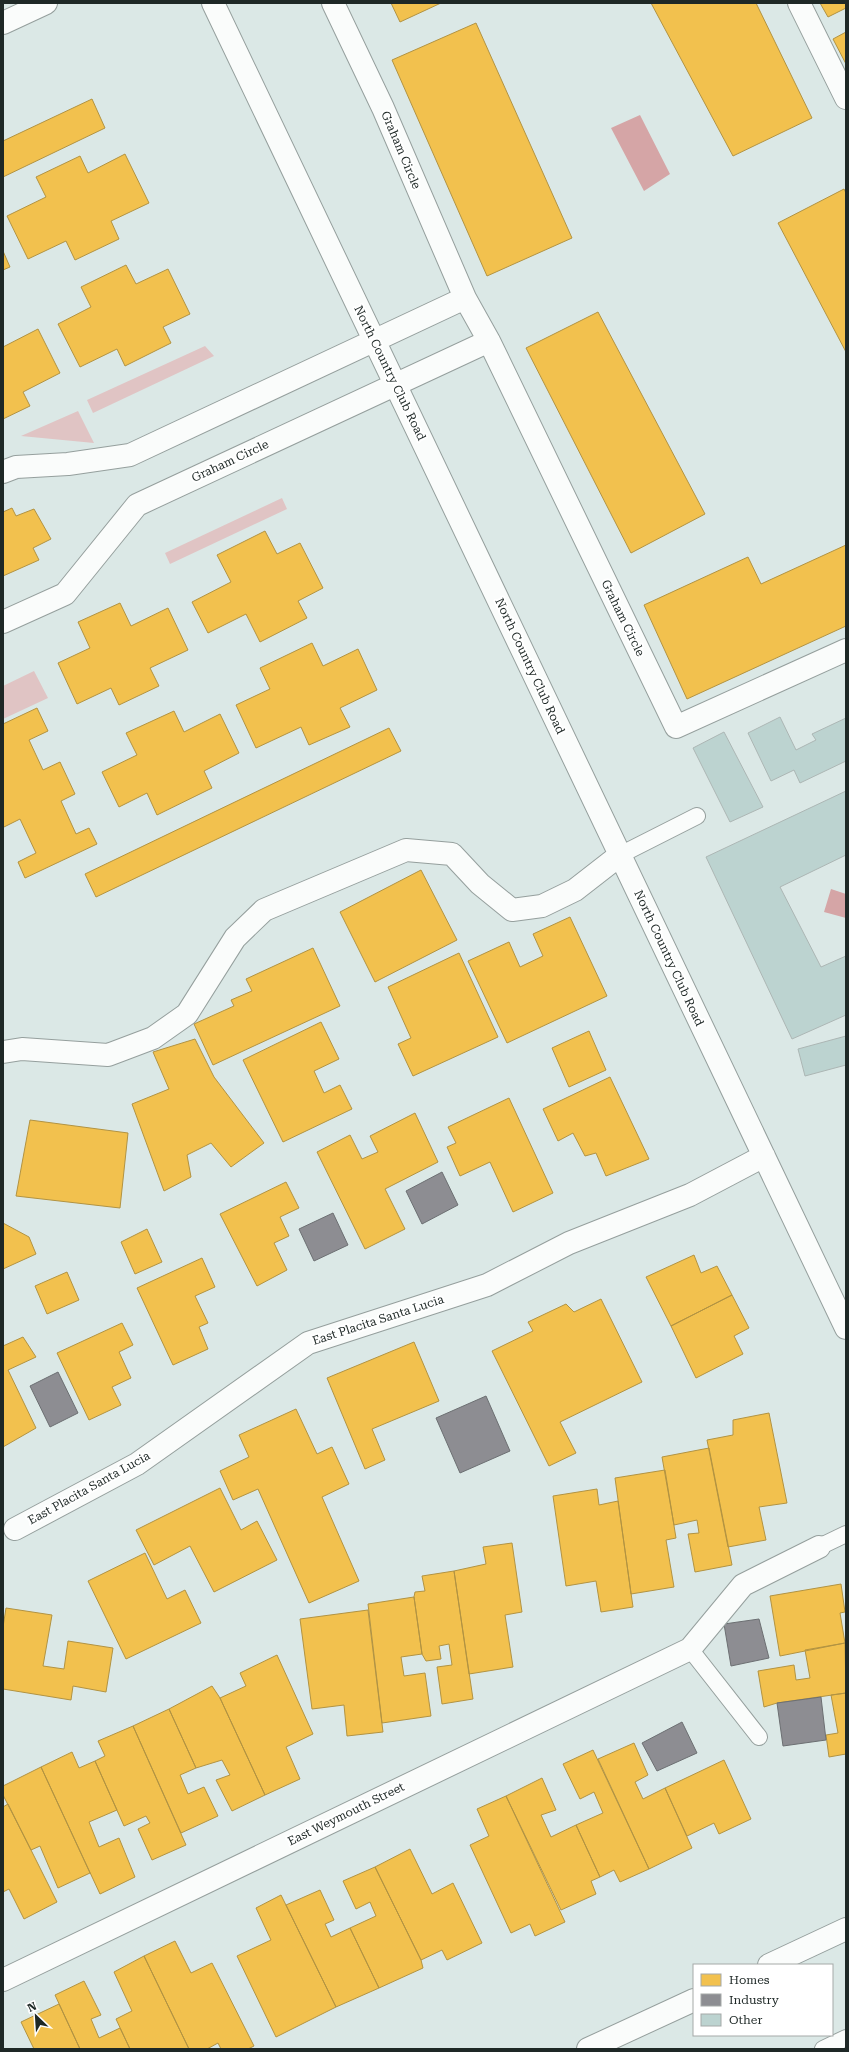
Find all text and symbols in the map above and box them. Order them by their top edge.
street label: Graham Circle [378,109,424,191]
street label: North Country Club Road [351,303,429,443]
street label: Graham Circle [189,437,271,485]
street label: Graham Circle [598,577,648,659]
street label: North Country Club Road [492,596,568,736]
street label: North Country Club Road [631,888,707,1028]
street label: East Placita Santa Lucia [311,1292,446,1348]
street label: East Placita Santa Lucia [26,1448,153,1527]
street label: East Weymouth Street [285,1779,407,1848]
legend [693,1964,833,2036]
text: Homes [729,1973,770,1987]
text: Industry [729,1993,780,2007]
north arrow [16,1996,56,2036]
text: N [25,1999,39,2015]
text: Other [729,2013,762,2027]

